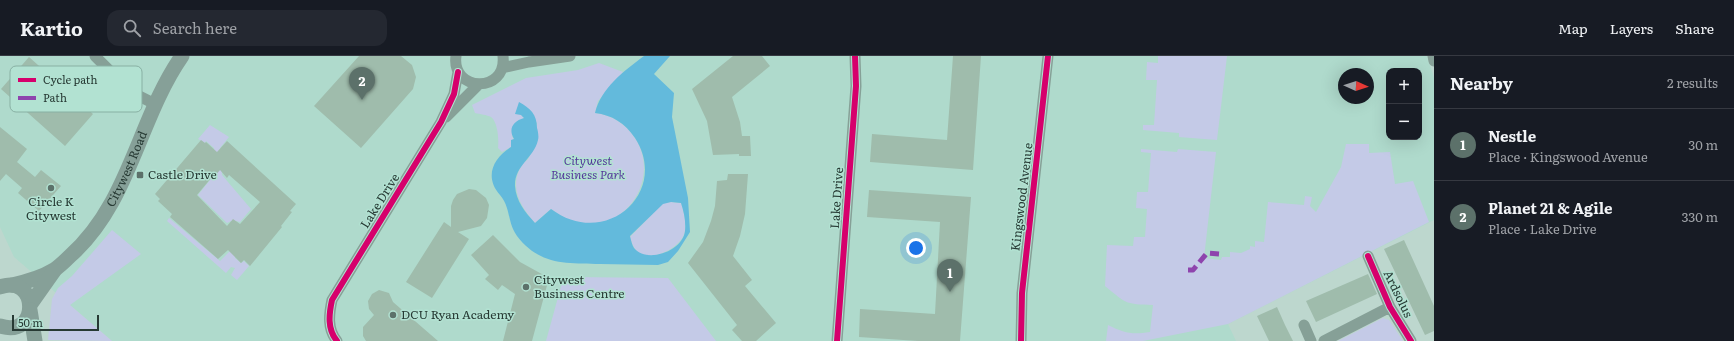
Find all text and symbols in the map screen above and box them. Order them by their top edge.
search box [107,10,387,46]
text: Kartio [20,14,83,42]
text: Search here [153,16,237,39]
icon: search [121,17,143,39]
text: Map [1558,18,1588,38]
text: Layers [1610,18,1653,38]
text: Share [1675,18,1714,38]
legend [10,66,142,112]
pin: 2 [349,67,375,100]
north arrow [1338,68,1374,104]
map controls [1386,68,1422,140]
button: + [1386,68,1422,104]
text: Nearby [1450,70,1513,95]
text: Cycle path [43,71,98,87]
text: 2 results [1667,73,1718,92]
text: Path [43,89,67,105]
button: − [1386,104,1422,140]
text: Nestle [1488,124,1536,147]
street label: Citywest Road [101,127,151,210]
text: 1 [1460,135,1466,154]
text: 30 m [1688,135,1718,154]
street label: Kingswood Avenue [1005,142,1037,252]
text: Place · Kingswood Avenue [1488,147,1648,166]
park label: Citywest Business Park [551,151,626,183]
place label: Castle Drive [148,165,217,183]
street label: Lake Drive [825,167,847,229]
marker: Castle Drive [135,170,145,180]
street label: Lake Drive [355,170,403,231]
marker: Circle K Citywest [46,183,56,193]
place label: Circle K Citywest [26,192,76,224]
text: Planet 21 & Agile [1488,196,1613,219]
text: 2 [1460,207,1466,226]
text: 330 m [1682,207,1718,226]
text: Place · Lake Drive [1488,219,1596,238]
your location [906,238,926,258]
pin: 1 [937,259,963,292]
street label: Ardsolus [1380,267,1418,321]
place label: Citywest Business Centre [534,270,625,302]
marker: Citywest Business Centre [521,282,531,292]
place label: DCU Ryan Academy [401,305,514,323]
marker: DCU Ryan Academy [388,310,398,320]
scale bar [12,313,99,332]
text: 50 m [18,314,43,330]

